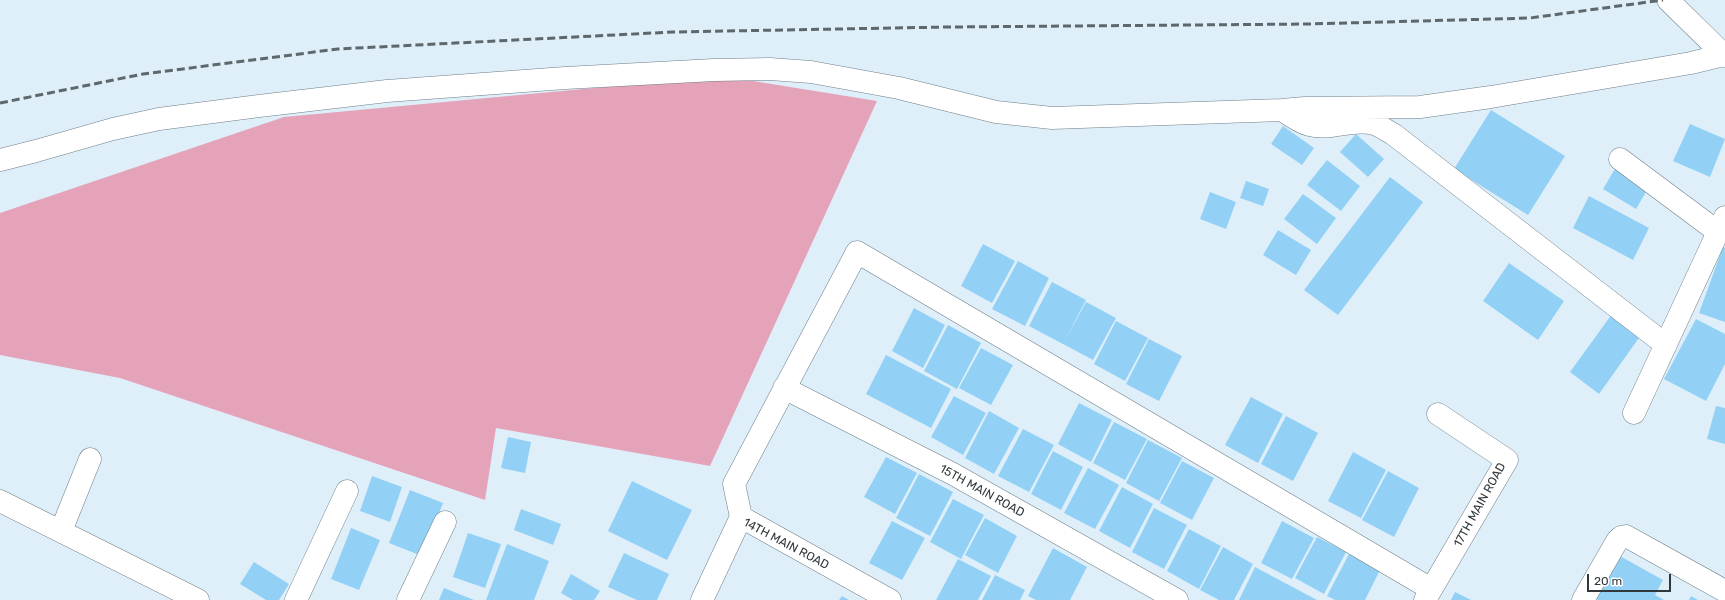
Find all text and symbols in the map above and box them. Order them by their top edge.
street label: 17TH MAIN ROAD [1451,460,1509,550]
street label: 15TH MAIN ROAD [937,462,1027,520]
street label: 14TH MAIN ROAD [741,515,831,573]
scale bar [1589,566,1673,592]
text: 20 m [1594,574,1622,588]

